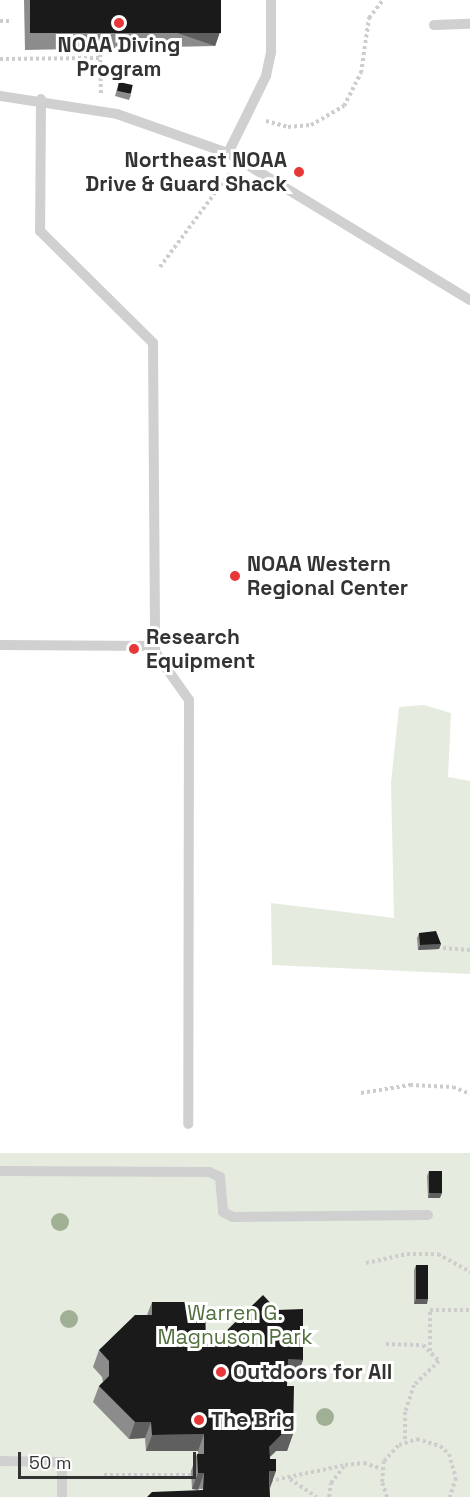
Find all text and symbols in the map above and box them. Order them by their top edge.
marker: NOAA Diving Program [112,16,126,30]
place label: NOAA Diving Program [57,32,181,82]
place label: Northeast NOAA Drive & Guard Shack [85,147,287,197]
marker: Northeast NOAA Drive & Guard Shack [292,165,306,179]
place label: NOAA Western Regional Center [247,551,408,601]
marker: NOAA Western Regional Center [228,569,242,583]
place label: Research Equipment [146,624,255,674]
marker: Research Equipment [127,642,141,656]
park label: Warren G. Magnuson Park [158,1300,312,1350]
place label: Outdoors for All [233,1359,393,1385]
marker: Outdoors for All [214,1365,228,1379]
place label: The Brig [211,1407,295,1433]
marker: The Brig [192,1413,206,1427]
scale bar [21,1440,200,1478]
text: 50 m [29,1451,71,1474]

